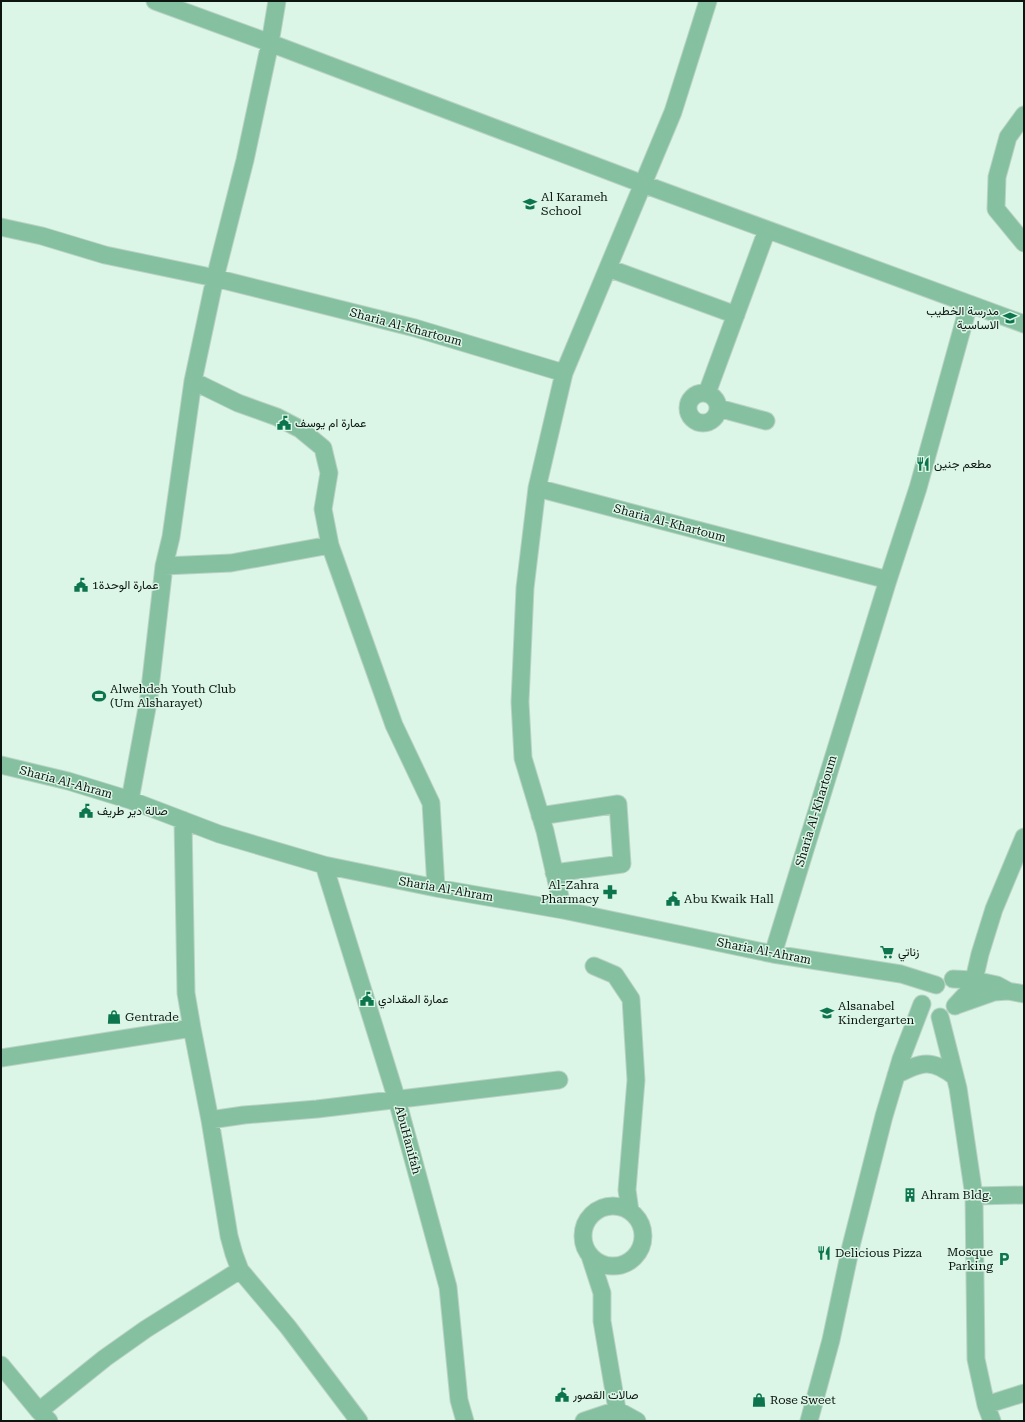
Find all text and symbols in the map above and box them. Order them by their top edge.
place label: Al Karameh School [541,190,608,218]
school or university icon: Al Karameh School [522,196,538,212]
place label: مدرسة الخطيب الاساسية [926,304,999,332]
street label: Sharia Al-Khartoum [348,305,464,349]
school or university icon: مدرسة الخطيب الاساسية [1002,310,1018,326]
public building icon: عمارة ام يوسف [276,415,292,431]
place label: عمارة ام يوسف [295,416,366,431]
restaurant icon: مطعم جنين [915,456,931,472]
place label: مطعم جنين [934,457,992,472]
street label: Sharia Al-Khartoum [612,501,728,545]
public building icon: عمارة الوحدة1 [73,577,89,593]
place label: عمارة الوحدة1 [92,578,158,593]
place label: Alwehdeh Youth Club (Um Alsharayet) [110,682,236,710]
sports icon: Alwehdeh Youth Club (Um Alsharayet) [91,688,107,704]
street label: Sharia Al-Khartoum [792,754,840,868]
street label: Sharia Al-Ahram [18,763,114,801]
public building icon: صالة دير طريف [78,803,94,819]
place label: صالة دير طريف [97,804,168,819]
street label: Sharia Al-Ahram [398,874,494,904]
place label: Al-Zahra Pharmacy [541,878,600,906]
pharmacy icon: Al-Zahra Pharmacy [602,884,618,900]
public building icon: Abu Kwaik Hall [665,891,681,907]
place label: Abu Kwaik Hall [684,892,774,906]
street label: Sharia Al-Ahram [716,935,812,967]
supermarket icon: زناتي [879,944,895,960]
place label: زناتي [898,945,919,962]
public building icon: عمارة المقدادي [359,991,375,1007]
place label: عمارة المقدادي [378,992,449,1009]
place label: Alsanabel Kindergarten [838,999,915,1027]
school or university icon: Alsanabel Kindergarten [819,1005,835,1021]
shop icon: Gentrade [106,1009,122,1025]
place label: Gentrade [125,1010,179,1024]
street label: AbuHanifah [392,1104,424,1176]
building icon: Ahram Bldg. [902,1187,918,1203]
place label: Ahram Bldg. [921,1188,992,1202]
restaurant icon: Delicious Pizza [816,1245,832,1261]
place label: Mosque Parking [947,1245,993,1273]
place label: Delicious Pizza [835,1246,922,1260]
parking icon: Mosque Parking [996,1251,1012,1267]
public building icon: صالات القصور [554,1387,570,1403]
place label: صالات القصور [572,1388,639,1403]
shop icon: Rose Sweet [751,1392,767,1408]
place label: Rose Sweet [770,1393,836,1407]

